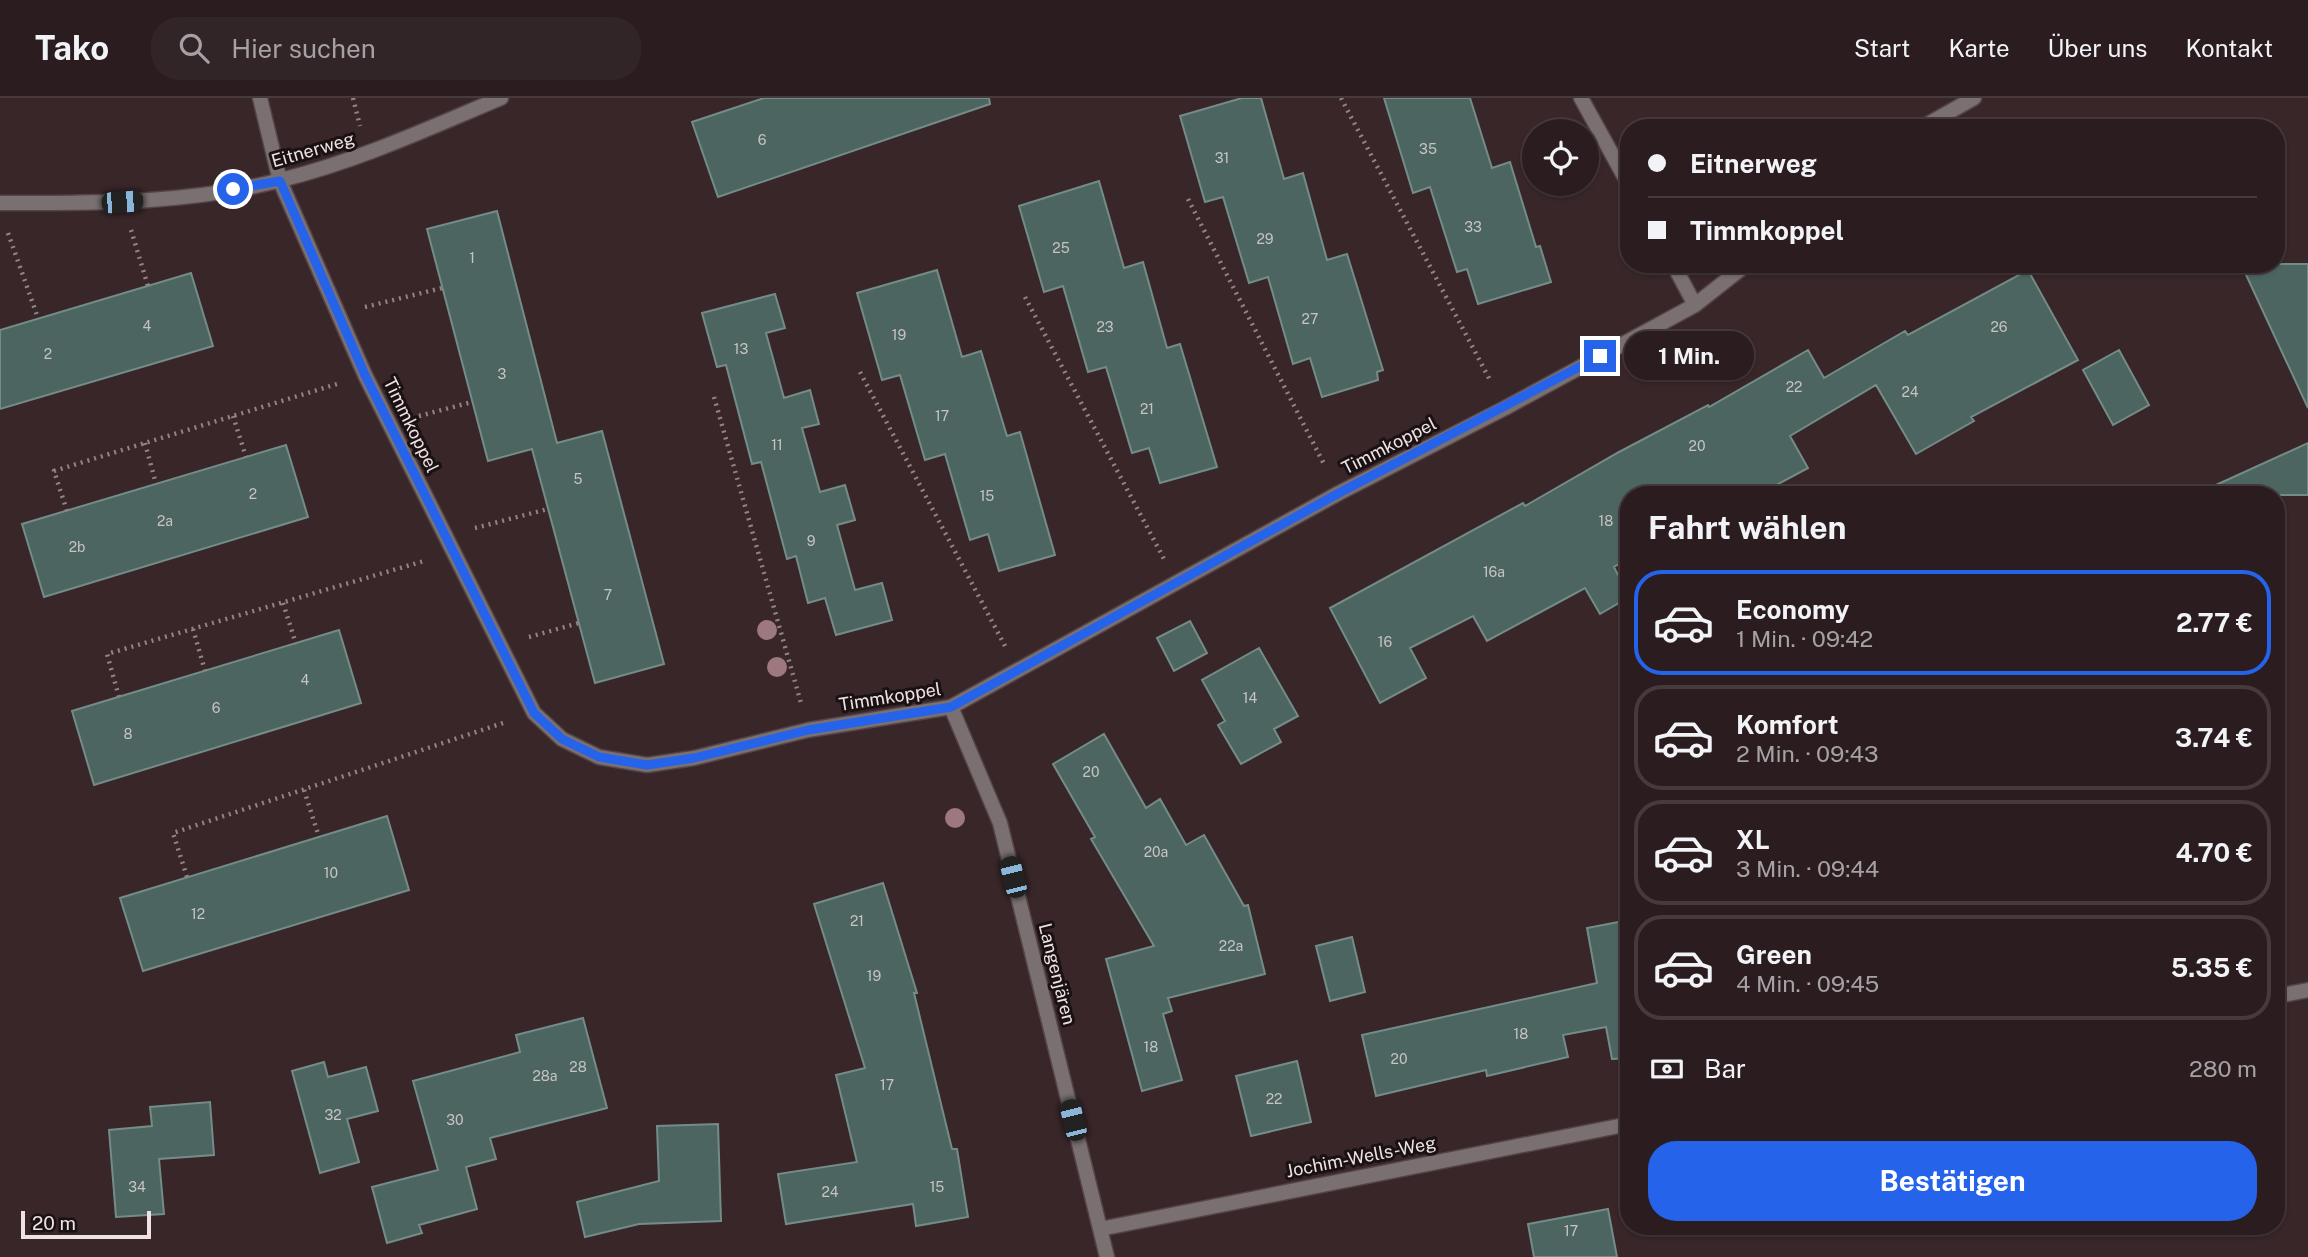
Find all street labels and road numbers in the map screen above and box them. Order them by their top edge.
street label: Eitnerweg [269,128,357,171]
street label: Timmkoppel [379,374,444,476]
street label: Timmkoppel [1338,413,1440,478]
street label: Timmkoppel [837,678,943,715]
street label: Langenjären [1035,921,1080,1027]
street label: Jochim-Wells-Weg [1284,1132,1438,1181]

